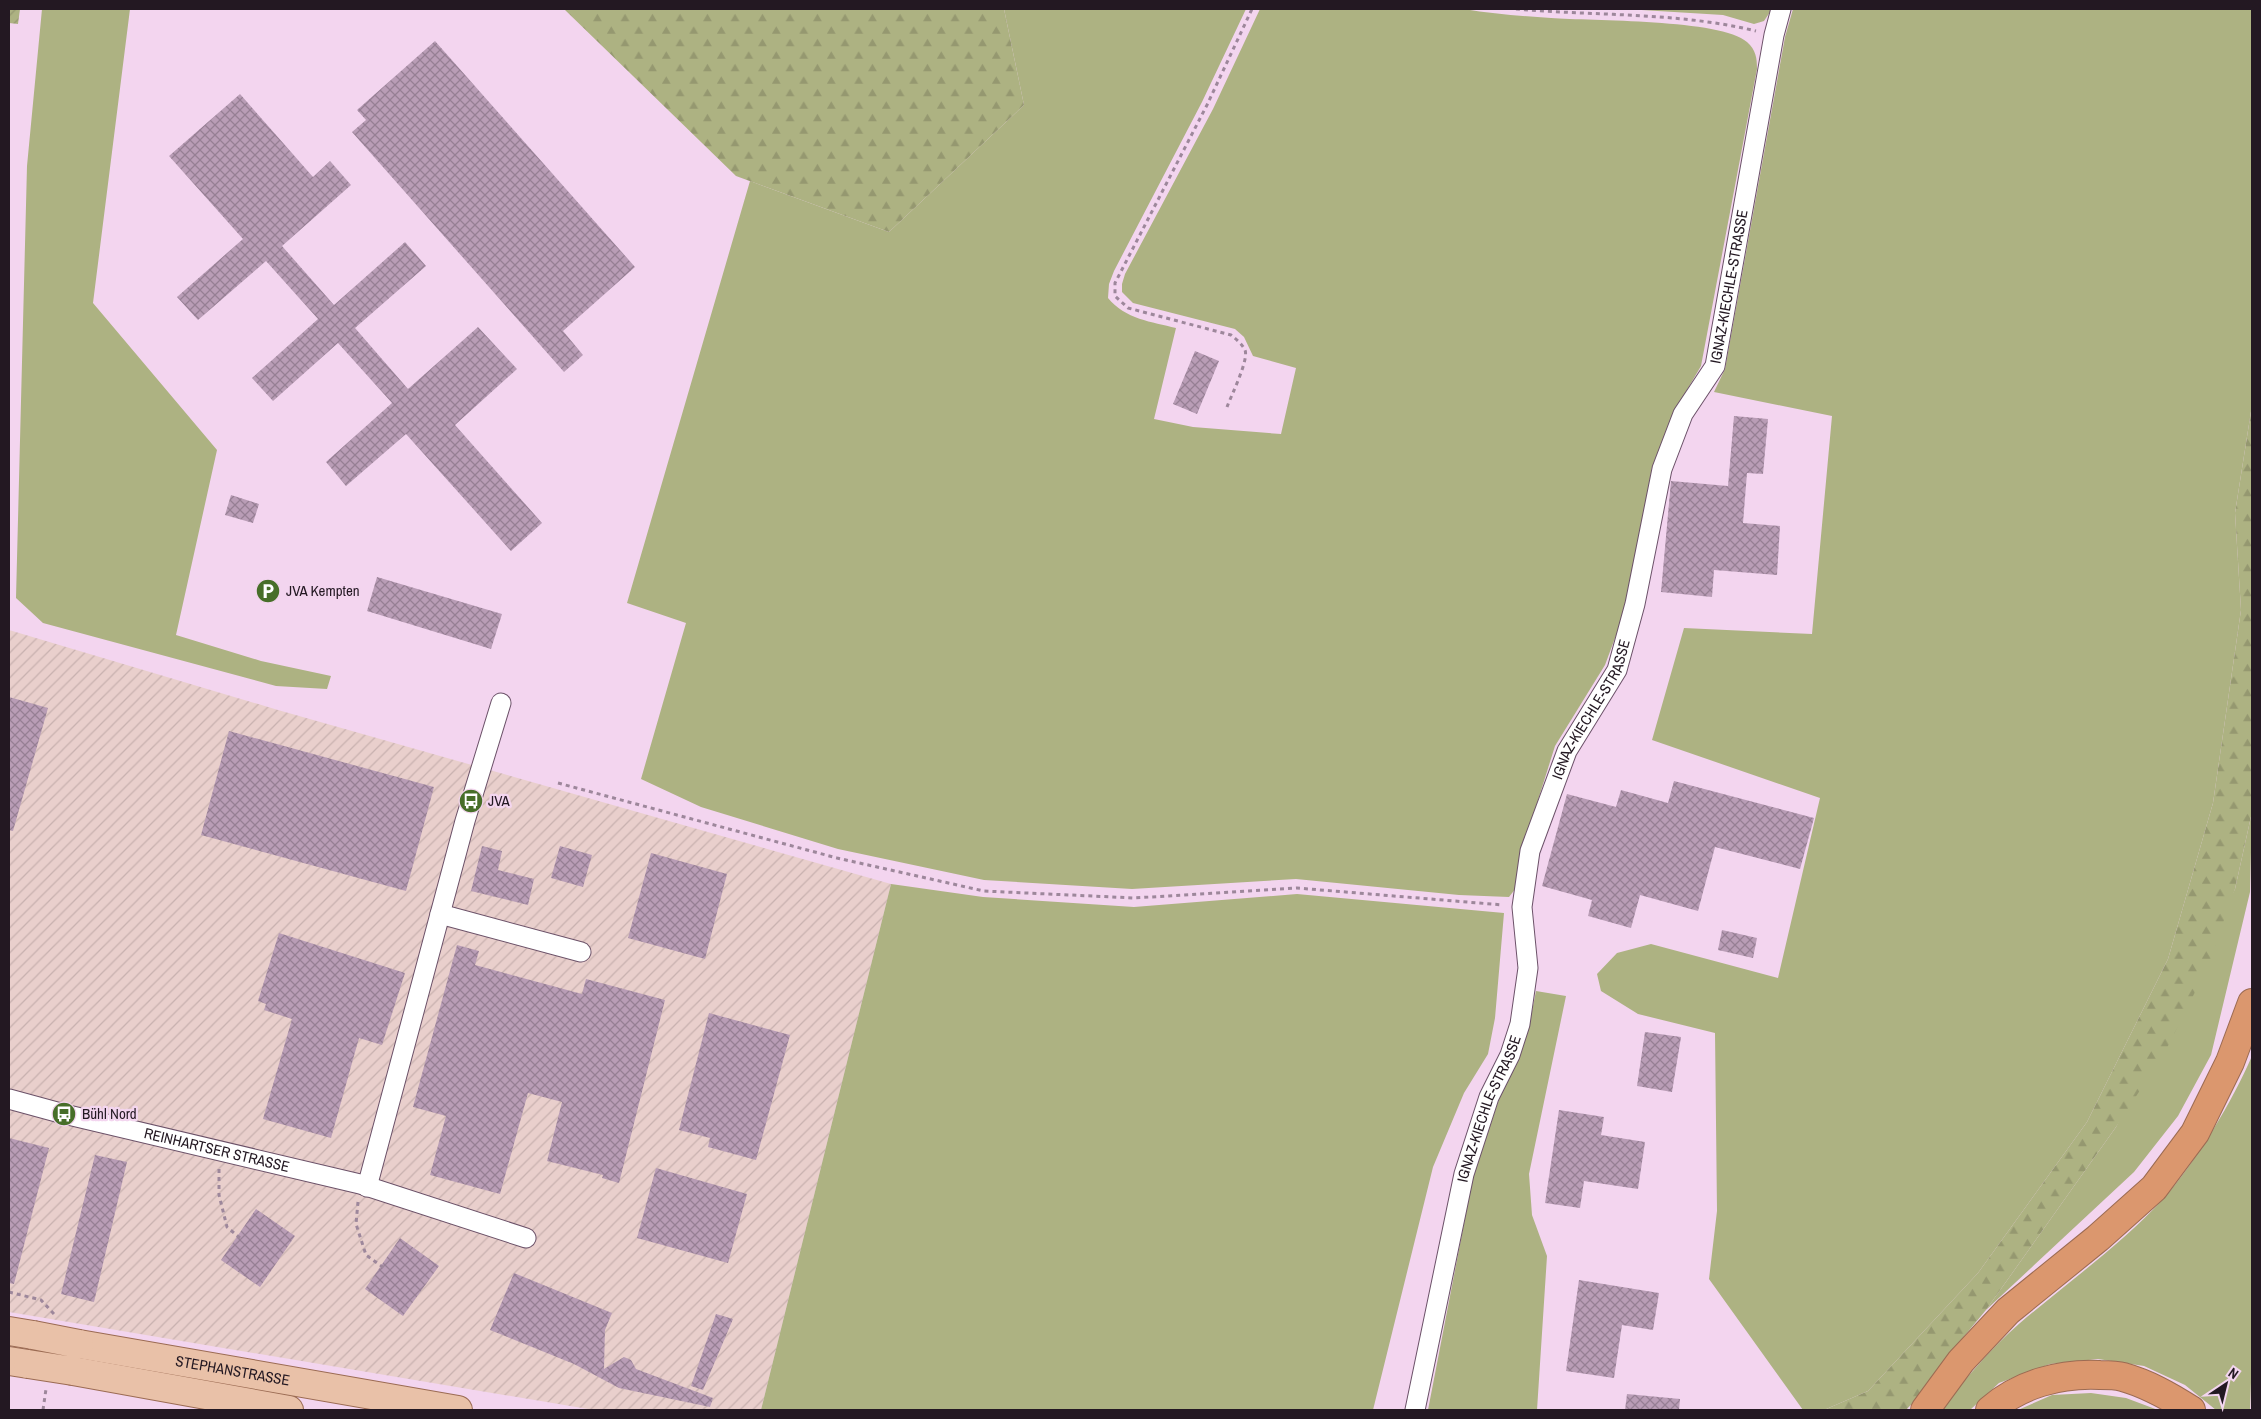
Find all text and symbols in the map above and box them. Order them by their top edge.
street label: IGNAZ-KIECHLE-STRASSE [1705,208,1753,365]
parking icon: JVA Kempten [255,578,281,604]
place label: JVA Kempten [286,580,360,601]
street label: IGNAZ-KIECHLE-STRASSE [1546,637,1635,782]
bus stop icon: JVA [458,788,484,814]
place label: JVA [488,790,510,811]
street label: IGNAZ-KIECHLE-STRASSE [1452,1033,1526,1184]
bus stop icon: Bühl Nord [51,1101,77,1127]
place label: Bühl Nord [82,1103,137,1124]
street label: REINHARTSER STRASSE [142,1122,292,1177]
street label: STEPHANSTRASSE [174,1350,292,1391]
north arrow [2201,1359,2251,1409]
text: N [2225,1364,2242,1383]

